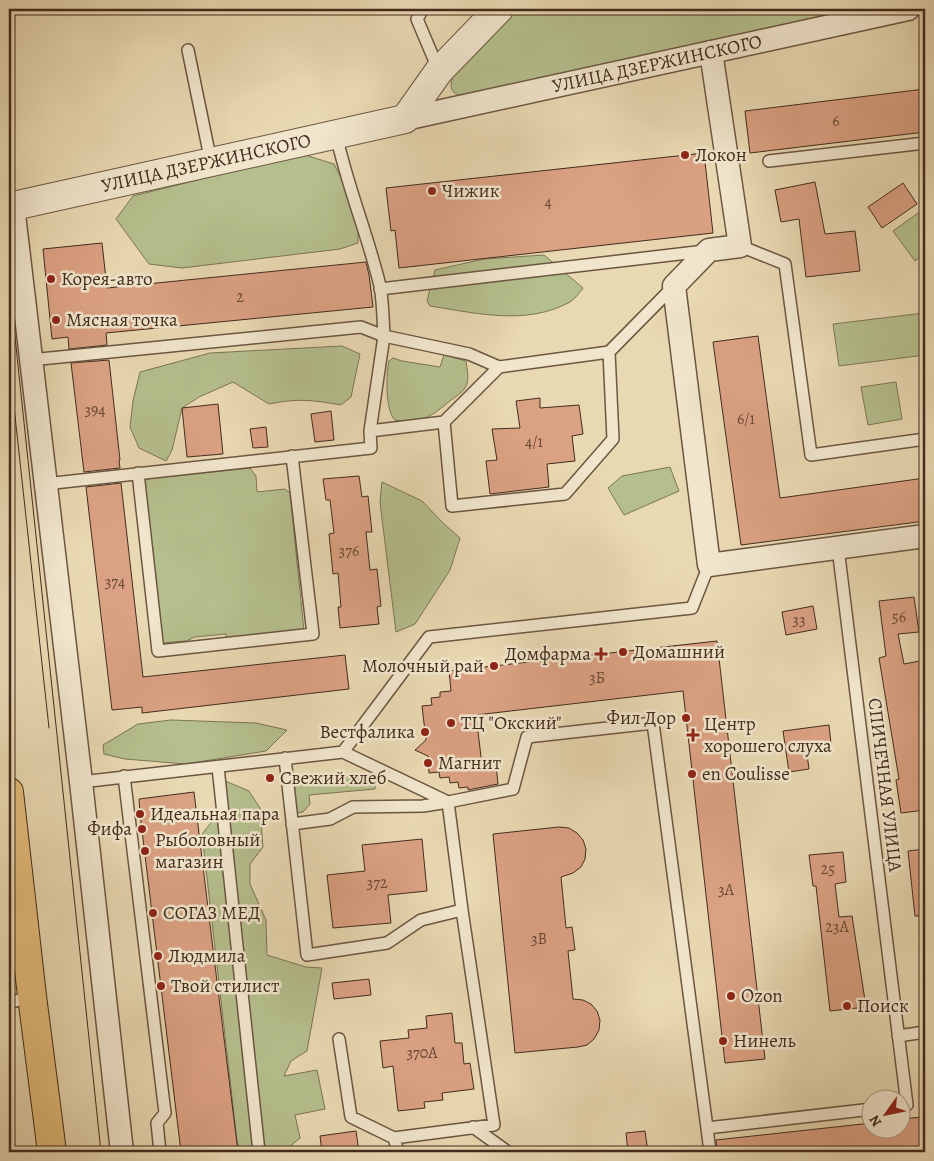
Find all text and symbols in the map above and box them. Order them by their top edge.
street label: УЛИЦА ДЗЕРЖИНСКОГО [550,28,764,99]
house number: 6 [832,110,840,132]
street label: УЛИЦА ДЗЕРЖИНСКОГО [99,127,313,199]
place label: Локон [695,142,747,168]
marker: Локон [679,149,691,161]
place label: Чижик [442,178,500,204]
marker: Чижик [426,185,438,197]
house number: 4 [544,191,552,213]
place label: Корея-авто [61,266,153,292]
marker: Корея-авто [45,273,57,285]
house number: 2 [236,286,244,308]
place label: Мясная точка [66,307,178,333]
marker: Мясная точка [50,314,62,326]
house number: 394 [84,399,106,421]
house number: 6/1 [737,408,756,430]
house number: 4/1 [525,431,544,453]
house number: 376 [339,540,359,562]
house number: 374 [105,571,125,593]
house number: 56 [892,606,906,628]
house number: 33 [792,609,806,631]
place label: Домашний [633,639,725,665]
place label: Домфарма [505,641,591,667]
marker: Домашний [617,646,629,658]
marker: Домфарма [595,648,607,660]
place label: Молочный рай [362,653,484,679]
marker: Молочный рай [488,660,500,672]
house number: 3Б [589,667,605,689]
street label: СПИЧЕЧНАЯ УЛИЦА [861,697,909,874]
place label: Фил Дор [607,705,676,731]
place label: ТЦ "Окский" [461,710,562,736]
place label: Центр хорошего слуха [704,711,832,759]
marker: Фил Дор [680,712,692,724]
marker: ТЦ "Окский" [445,717,457,729]
place label: Вестфалика [319,719,415,745]
marker: Вестфалика [419,726,431,738]
marker: Центр хорошего слуха [686,728,700,742]
place label: Магнит [438,750,502,776]
marker: Магнит [422,757,434,769]
place label: en Coulisse [702,761,790,787]
place label: Свежий хлеб [280,765,387,791]
marker: en Coulisse [686,768,698,780]
marker: Свежий хлеб [264,772,276,784]
place label: Идеальная пара [150,801,280,827]
marker: Идеальная пара [134,808,146,820]
place label: Фифа [87,816,132,842]
marker: Фифа [136,823,148,835]
place label: Рыболовный магазин [155,827,261,875]
marker: Рыболовный магазин [139,845,151,857]
house number: 25 [821,858,835,880]
house number: 372 [367,872,388,894]
house number: 3А [718,879,735,901]
place label: СОГАЗ МЕД [163,900,261,926]
marker: СОГАЗ МЕД [147,907,159,919]
house number: 23А [825,916,849,938]
house number: 3В [531,928,547,950]
place label: Людмила [168,943,246,969]
marker: Людмила [152,950,164,962]
place label: Твой стилист [171,973,280,999]
marker: Твой стилист [155,980,167,992]
place label: Ozon [741,983,783,1009]
marker: Ozon [725,990,737,1002]
place label: Поиск [857,993,909,1019]
marker: Поиск [841,1000,853,1012]
place label: Нинель [733,1028,796,1054]
marker: Нинель [717,1035,729,1047]
house number: 370А [406,1042,438,1064]
north arrow [862,1088,912,1138]
text: N [865,1111,886,1130]

